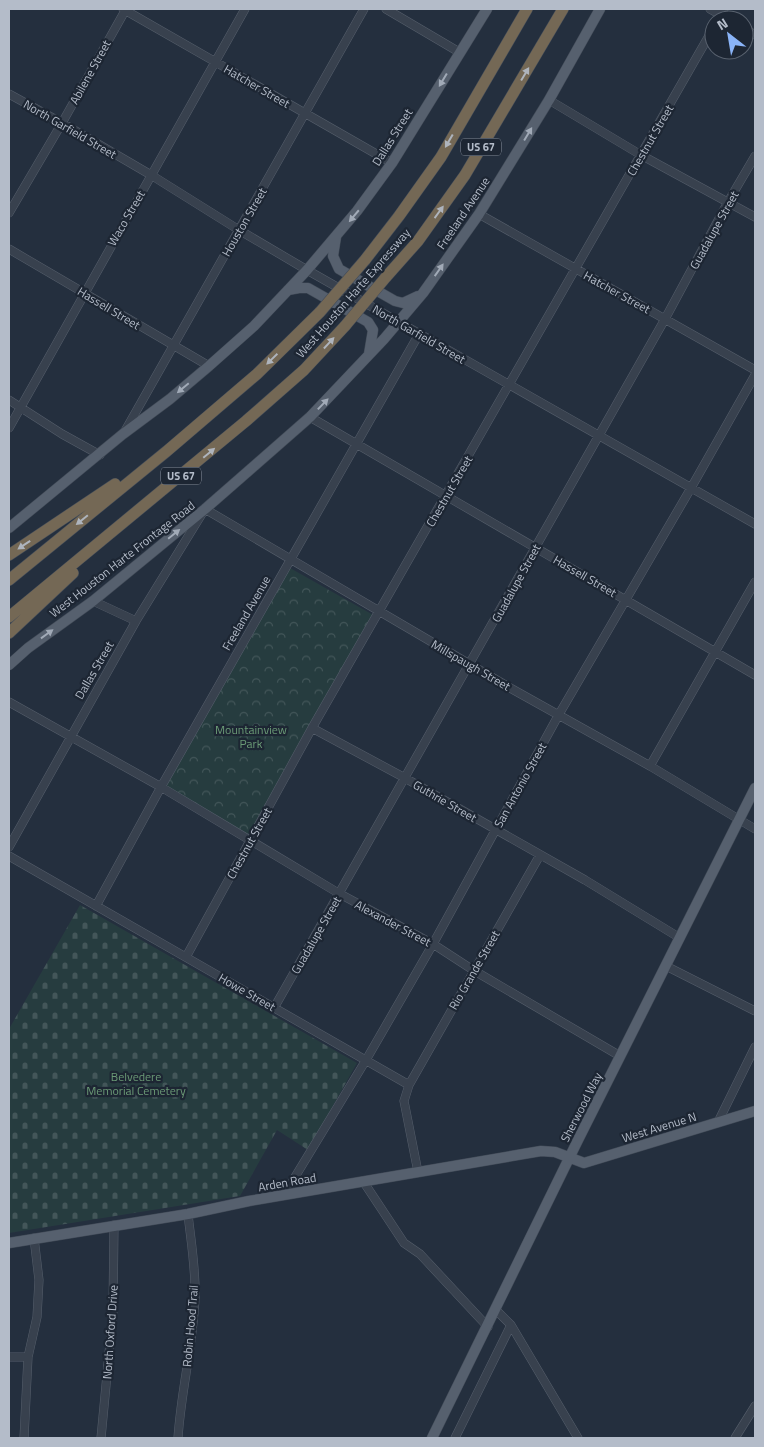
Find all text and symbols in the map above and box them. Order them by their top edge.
north arrow [704,10,754,60]
text: N [712,12,732,35]
street label: Abilene Street [64,36,116,108]
street label: Hatcher Street [220,59,294,113]
one-way arrow [520,67,529,80]
one-way arrow [438,73,447,86]
street label: North Garfield Street [20,95,121,164]
street label: Chestnut Street [622,100,678,179]
street label: Dallas Street [367,104,418,169]
one-way arrow [524,127,533,140]
one-way arrow [445,135,454,148]
road number: US 67 [461,138,501,156]
street label: Freeland Avenue [432,173,494,253]
street label: Houston Street [217,183,272,260]
street label: Waco Street [102,186,150,249]
street label: Guadalupe Street [685,187,744,273]
one-way arrow [434,205,444,219]
one-way arrow [348,209,359,222]
street label: West Houston Harte Expressway [291,224,415,362]
one-way arrow [434,263,444,277]
street label: Hatcher Street [580,266,655,319]
street label: Hassell Street [74,282,145,335]
street label: North Garfield Street [369,300,470,369]
one-way arrow [323,338,335,350]
one-way arrow [267,352,279,364]
one-way arrow [177,382,189,393]
one-way arrow [317,398,329,410]
one-way arrow [202,447,215,458]
street label: Chestnut Street [421,451,477,530]
road number: US 67 [161,468,201,484]
street label: West Houston Harte Frontage Road [45,496,199,622]
one-way arrow [75,515,88,526]
one-way arrow [168,528,181,539]
one-way arrow [17,540,31,550]
street label: Guadalupe Street [487,540,546,626]
street label: Hassell Street [550,550,621,602]
street label: Freeland Avenue [217,572,275,654]
one-way arrow [40,629,53,640]
street label: Millspaugh Street [428,635,515,696]
street label: Dallas Street [70,637,119,703]
park label: Mountainview Park [215,720,287,753]
street label: San Antonio Street [489,738,552,831]
street label: Guthrie Street [410,775,481,827]
street label: Chestnut Street [221,803,277,882]
street label: Guadalupe Street [286,892,346,978]
street label: Alexander Street [351,895,435,951]
street label: Rio Grande Street [444,926,505,1013]
street label: Howe Street [215,968,280,1016]
park label: Belvedere Memorial Cemetery [86,1067,186,1100]
street label: Sherwood Way [555,1069,607,1145]
street label: West Avenue N [619,1107,699,1147]
street label: Arden Road [256,1168,318,1196]
street label: North Oxford Drive [97,1284,123,1380]
street label: Robin Hood Trail [177,1284,203,1368]

